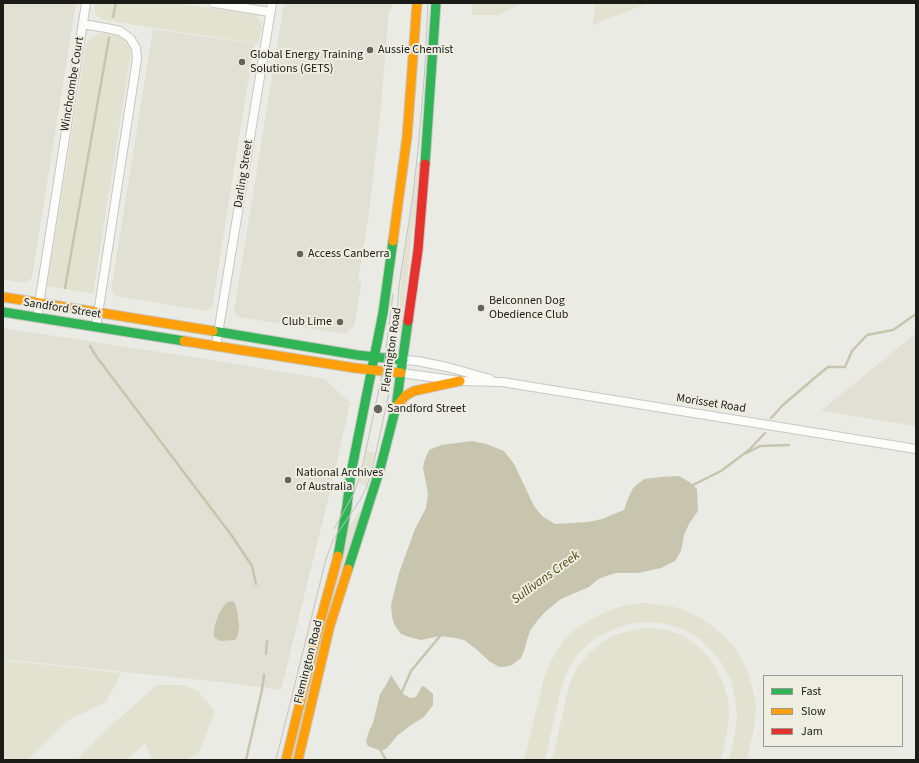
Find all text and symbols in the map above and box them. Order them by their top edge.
street label: Winchcombe Court [58,36,88,132]
place label: Aussie Chemist [378,43,453,57]
marker: Aussie Chemist [365,45,375,55]
place label: Global Energy Training Solutions (GETS) [250,48,363,76]
marker: Global Energy Training Solutions (GETS) [237,57,247,67]
street label: Darling Street [232,139,256,209]
place label: Access Canberra [308,247,390,261]
marker: Access Canberra [295,249,305,259]
place label: Belconnen Dog Obedience Club [489,294,568,322]
street label: Sandford Street [22,296,102,322]
marker: Belconnen Dog Obedience Club [476,303,486,313]
street label: Flemington Road [379,307,405,393]
place label: Club Lime [282,315,332,329]
marker: Club Lime [335,317,345,327]
street label: Morisset Road [675,391,747,417]
place label: Sandford Street [387,402,466,416]
marker: Sandford Street [372,403,384,415]
place label: National Archives of Australia [296,466,383,494]
marker: National Archives of Australia [283,475,293,485]
water label: Sullivans Creek [509,548,583,608]
street label: Flemington Road [292,619,326,705]
legend [763,675,903,747]
text: Fast [801,683,821,700]
text: Slow [801,703,826,720]
text: Jam [801,723,823,740]

